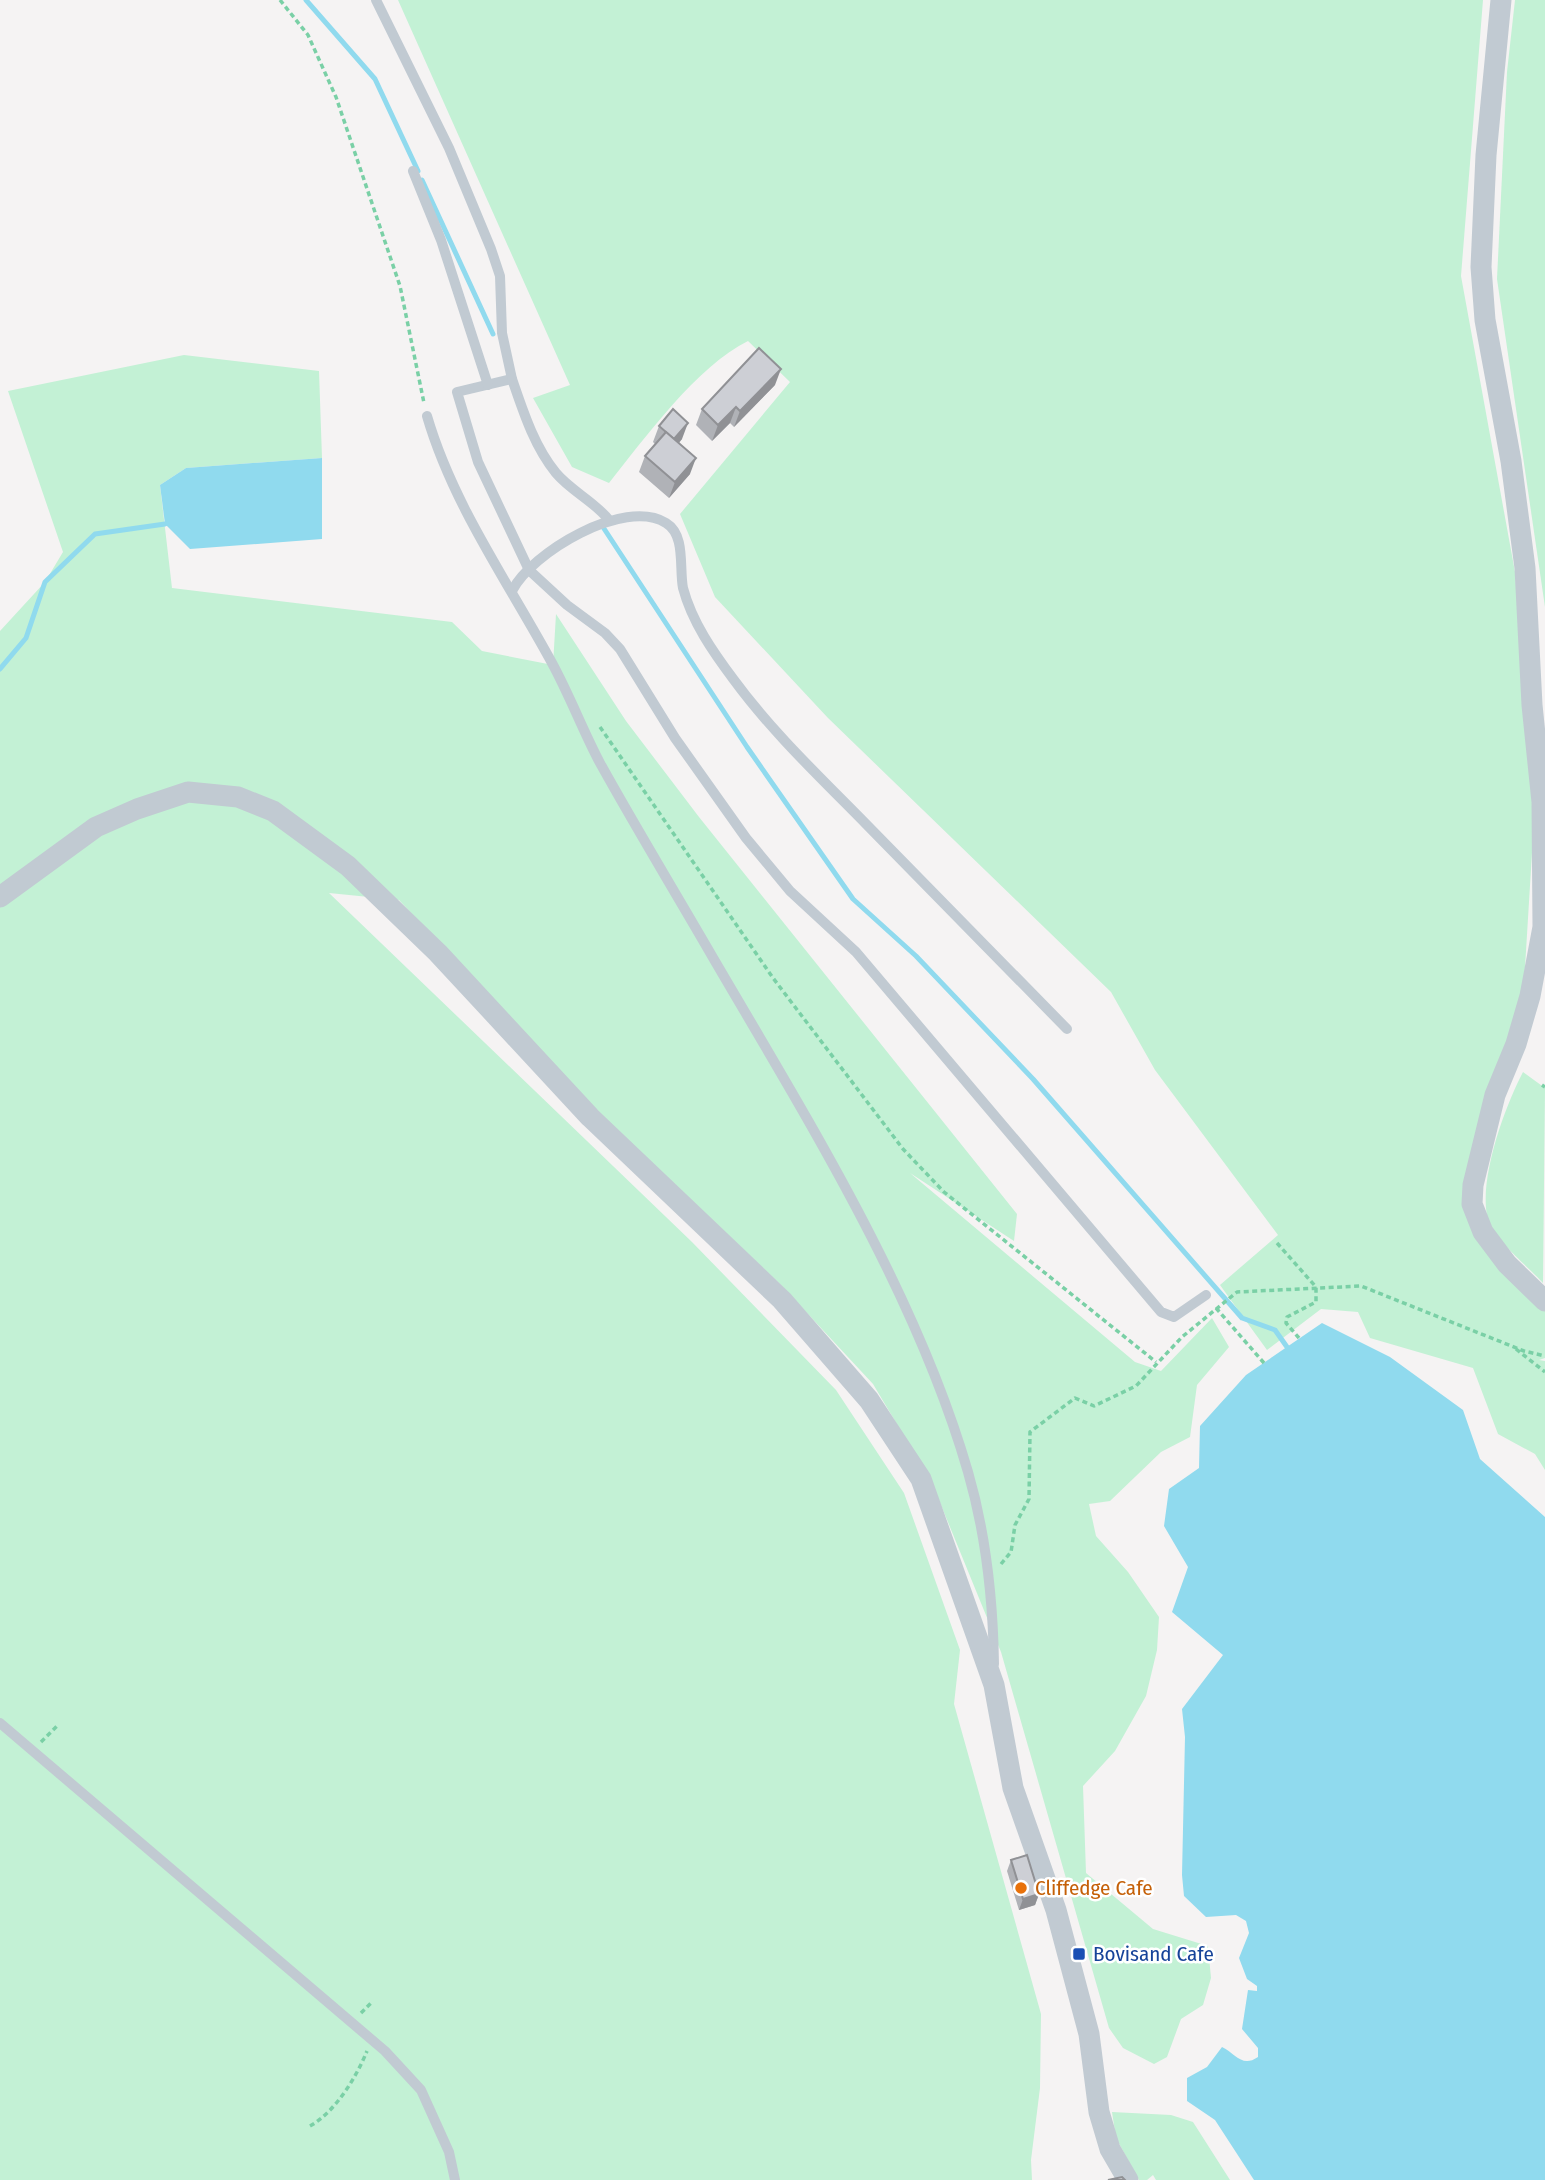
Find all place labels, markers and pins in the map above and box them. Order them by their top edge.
place label: Cliffedge Cafe [1035,1875,1153,1901]
marker: Cliffedge Cafe [1013,1880,1029,1896]
place label: Bovisand Cafe [1093,1941,1214,1967]
marker: Bovisand Cafe [1071,1946,1087,1962]

